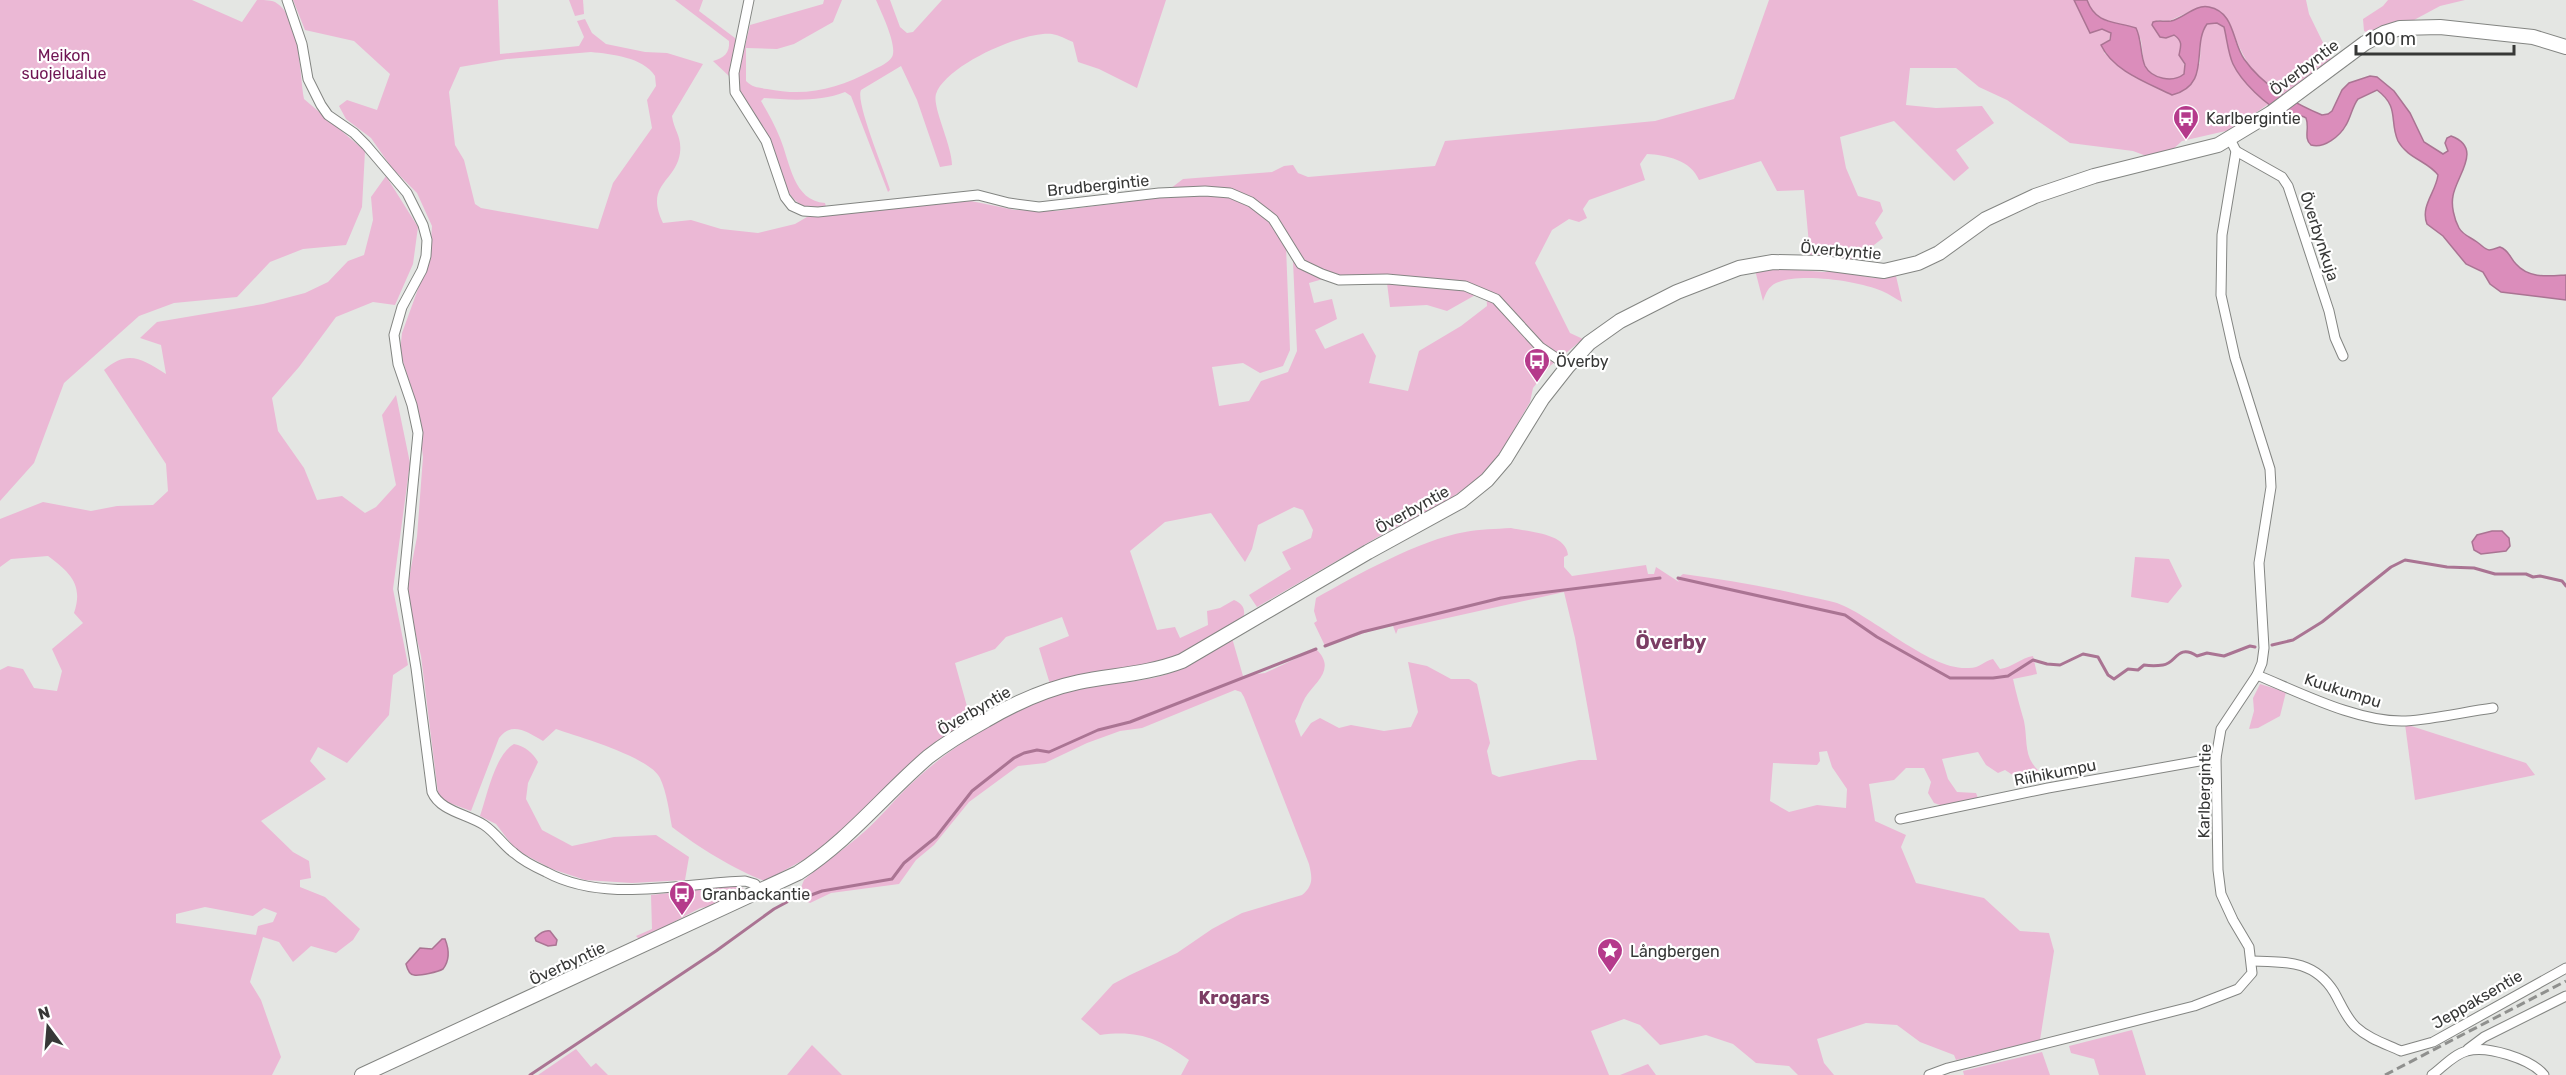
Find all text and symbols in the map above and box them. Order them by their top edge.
scale bar [2356,18,2514,56]
text: 100 m [2365,28,2416,50]
street label: Överbyntie [2266,35,2342,99]
park label: Meikon suojelualue [22,46,106,83]
bus stop icon: Karlbergintie [2171,103,2201,141]
place label: Karlbergintie [2206,109,2301,128]
street label: Brudbergintie [1046,171,1150,200]
street label: Överbynkuja [2296,189,2343,283]
street label: Överbyntie [1800,237,1882,264]
bus stop icon: Överby [1522,346,1552,384]
place label: Överby [1556,352,1609,371]
street label: Överbyntie [1372,481,1452,537]
district label: Överby [1636,630,1706,654]
street label: Kuukumpu [2302,669,2384,712]
street label: Överbyntie [934,682,1014,739]
street label: Karlbergintie [2194,743,2215,839]
street label: Riihikumpu [2012,755,2098,790]
bus stop icon: Granbackantie [667,879,697,917]
place label: Granbackantie [702,885,810,904]
place icon: Långbergen [1595,936,1625,974]
street label: Överbyntie [526,938,608,989]
place label: Långbergen [1630,942,1720,961]
street label: Jeppaksentie [2429,966,2526,1033]
district label: Krogars [1198,987,1270,1009]
north arrow [18,997,78,1057]
text: N [36,1002,52,1024]

